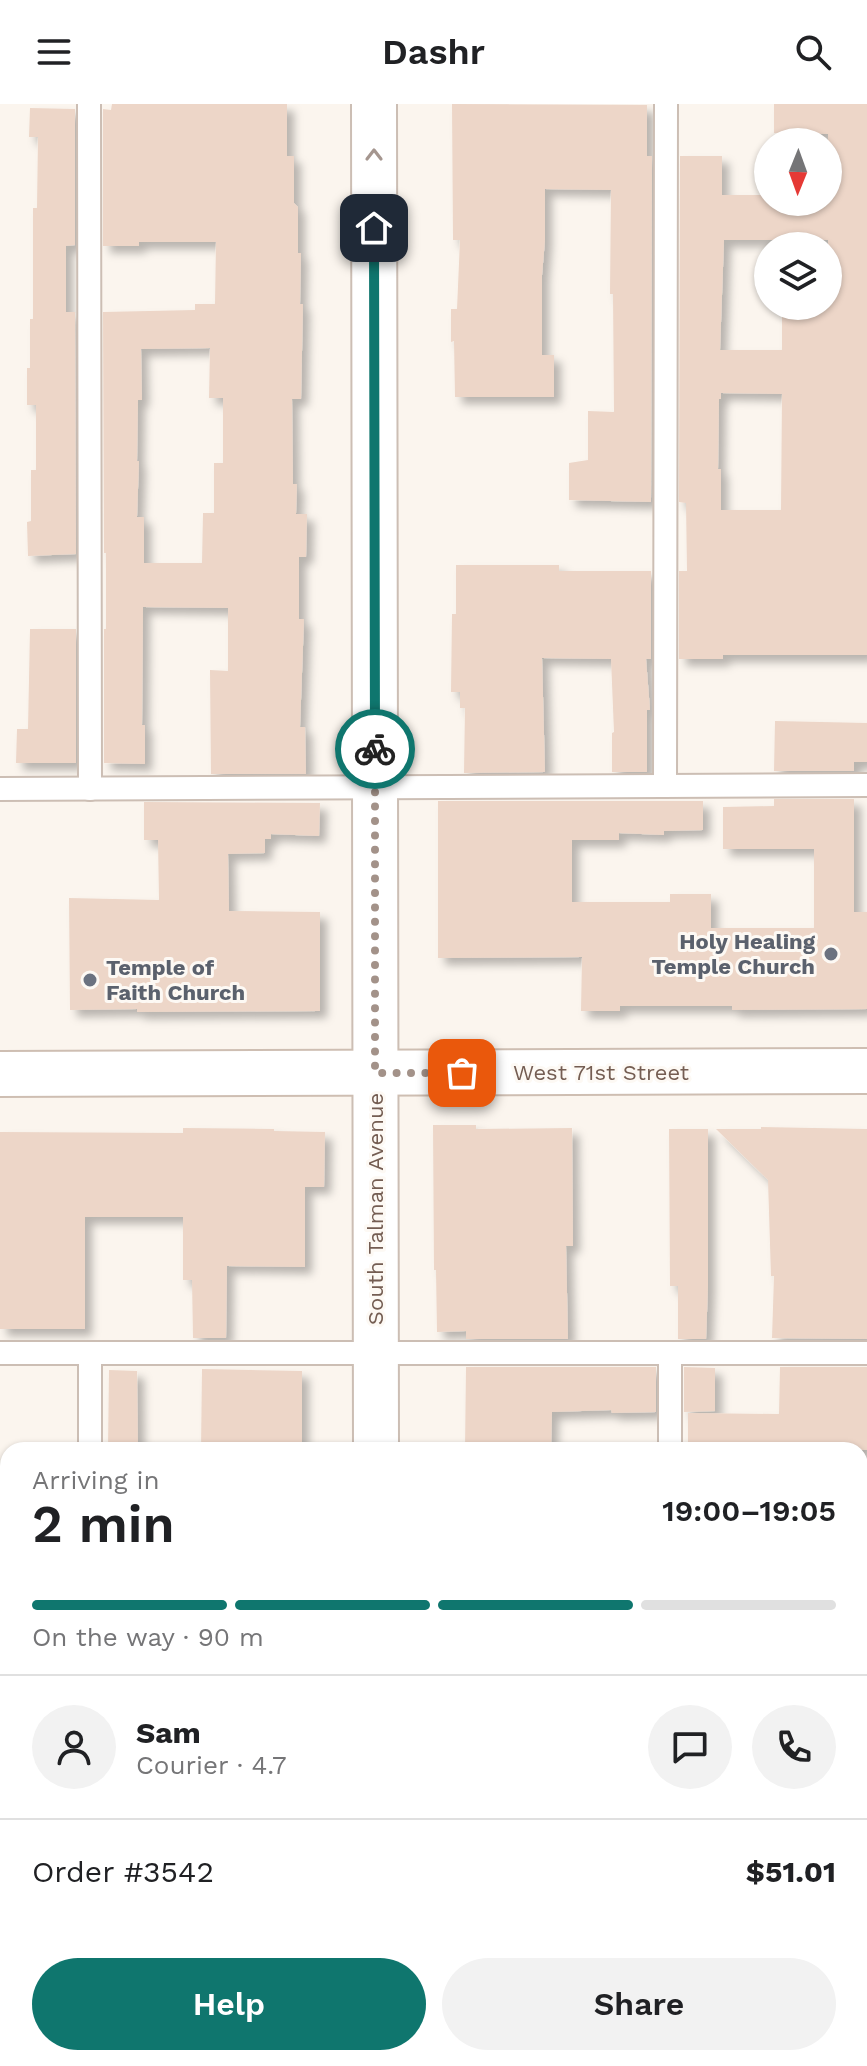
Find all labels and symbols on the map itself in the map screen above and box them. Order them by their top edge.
north arrow [754,128,842,216]
one-way arrow [365,148,383,161]
pin [340,194,408,262]
courier [335,709,415,789]
place label: Holy Healing Temple Church [652,929,816,979]
marker: Holy Healing Temple Church [822,945,840,963]
place label: Temple of Faith Church [106,955,245,1005]
marker: Temple of Faith Church [81,971,99,989]
pin [428,1039,496,1107]
street label: West 71st Street [513,1060,689,1085]
street label: South Talman Avenue [363,1093,388,1325]

